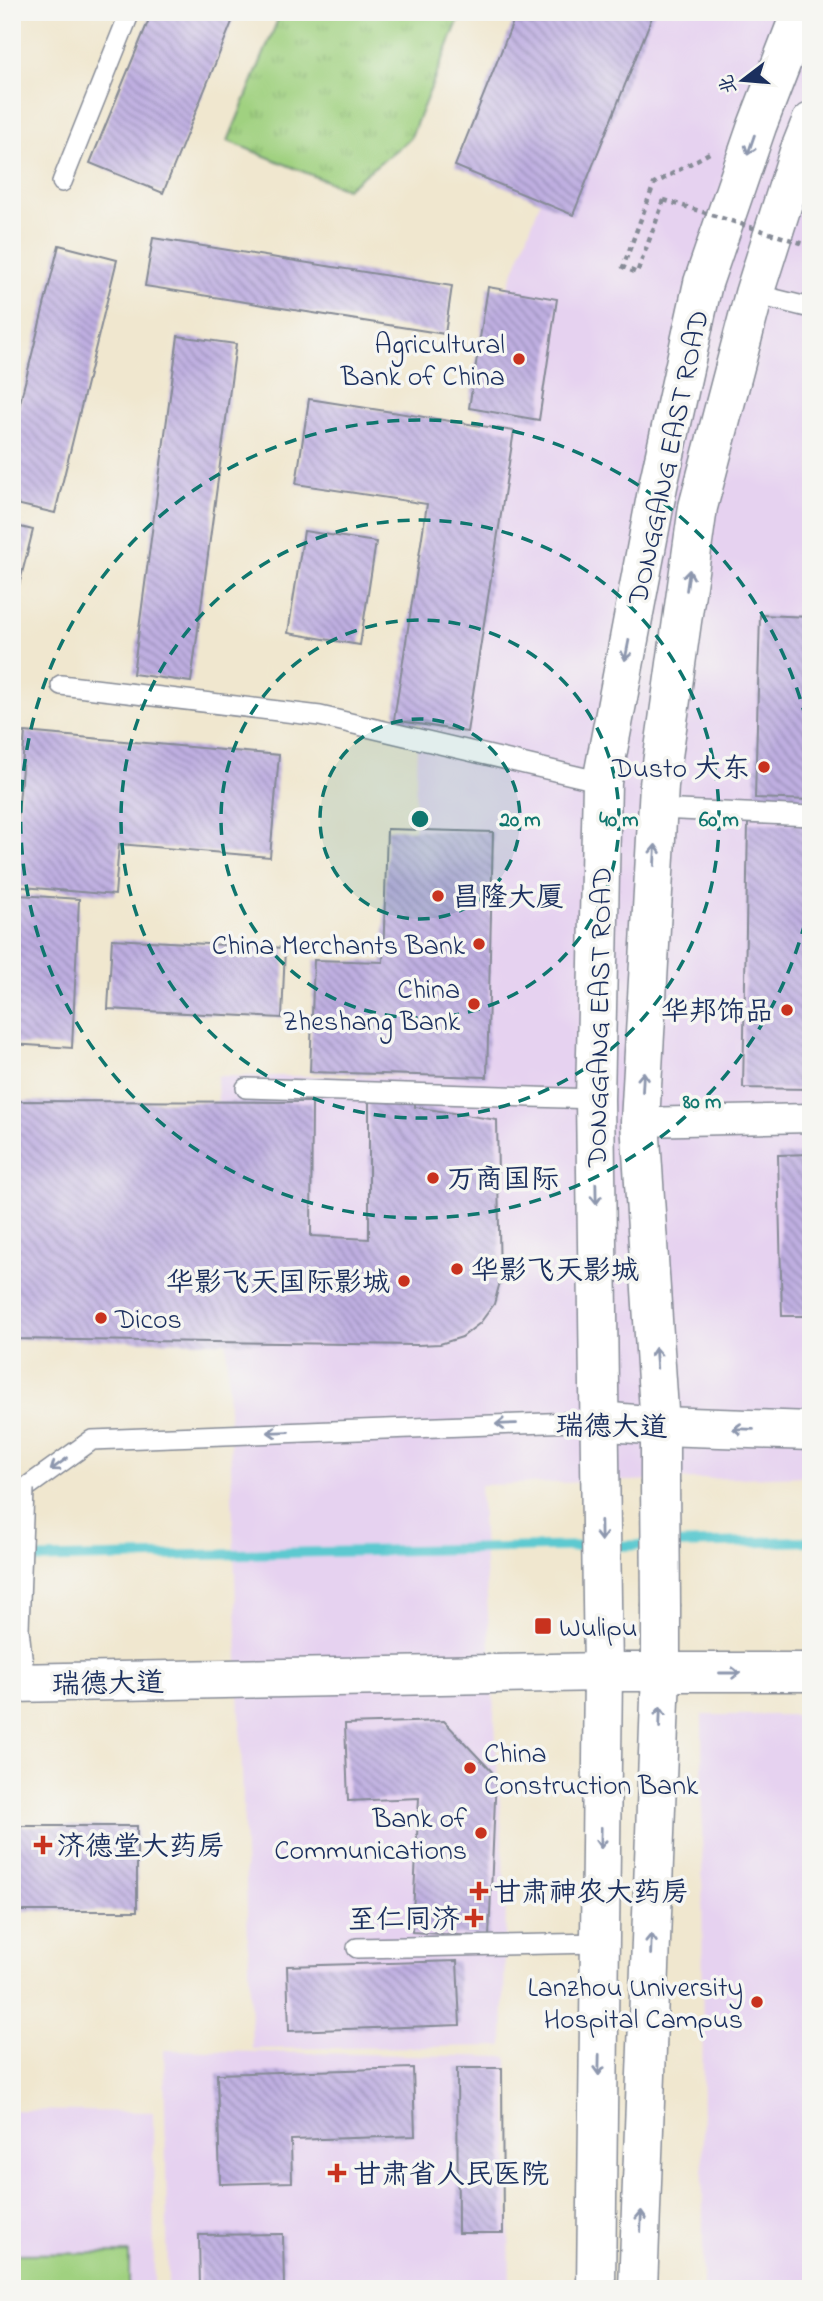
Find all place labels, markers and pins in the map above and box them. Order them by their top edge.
place label: Agricultural Bank of China [340,326,505,399]
marker: Agricultural Bank of China [511,351,527,367]
place label: Dusto 大东 [611,750,750,791]
marker: Dusto 大东 [756,759,772,775]
centre of rings [408,807,432,831]
place label: 昌隆大厦 [452,879,564,920]
marker: 昌隆大厦 [430,888,446,904]
place label: China Merchants Bank [212,927,466,968]
marker: China Merchants Bank [471,936,487,952]
place label: China Zheshang Bank [282,971,461,1044]
place label: 华邦饰品 [661,993,773,1034]
marker: China Zheshang Bank [466,996,482,1012]
marker: 华邦饰品 [779,1002,795,1018]
place label: 万商国际 [447,1161,559,1202]
marker: 万商国际 [425,1170,441,1186]
place label: 华影飞天影城 [471,1252,639,1293]
marker: 华影飞天影城 [449,1261,465,1277]
place label: 华影飞天国际影城 [166,1264,390,1305]
marker: 华影飞天国际影城 [396,1273,412,1289]
place label: Dicos [114,1301,182,1342]
marker: Dicos [93,1310,109,1326]
place label: Wulipu [559,1609,638,1650]
marker: Wulipu [533,1616,553,1636]
place label: China Construction Bank [484,1735,699,1808]
marker: China Construction Bank [462,1760,478,1776]
place label: Bank of Communications [274,1800,467,1873]
marker: Bank of Communications [473,1825,489,1841]
place label: 济德堂大药房 [57,1828,225,1869]
marker: 济德堂大药房 [35,1837,51,1853]
place label: 甘肃神农大药房 [493,1874,689,1915]
marker: 甘肃神农大药房 [471,1883,487,1899]
place label: 至仁同济 [348,1901,460,1942]
marker: 至仁同济 [466,1910,482,1926]
place label: Lanzhou University Hospital Campus [528,1969,743,2042]
marker: Lanzhou University Hospital Campus [749,1994,765,2010]
place label: 甘肃省人民医院 [353,2156,549,2197]
marker: 甘肃省人民医院 [327,2163,347,2183]

